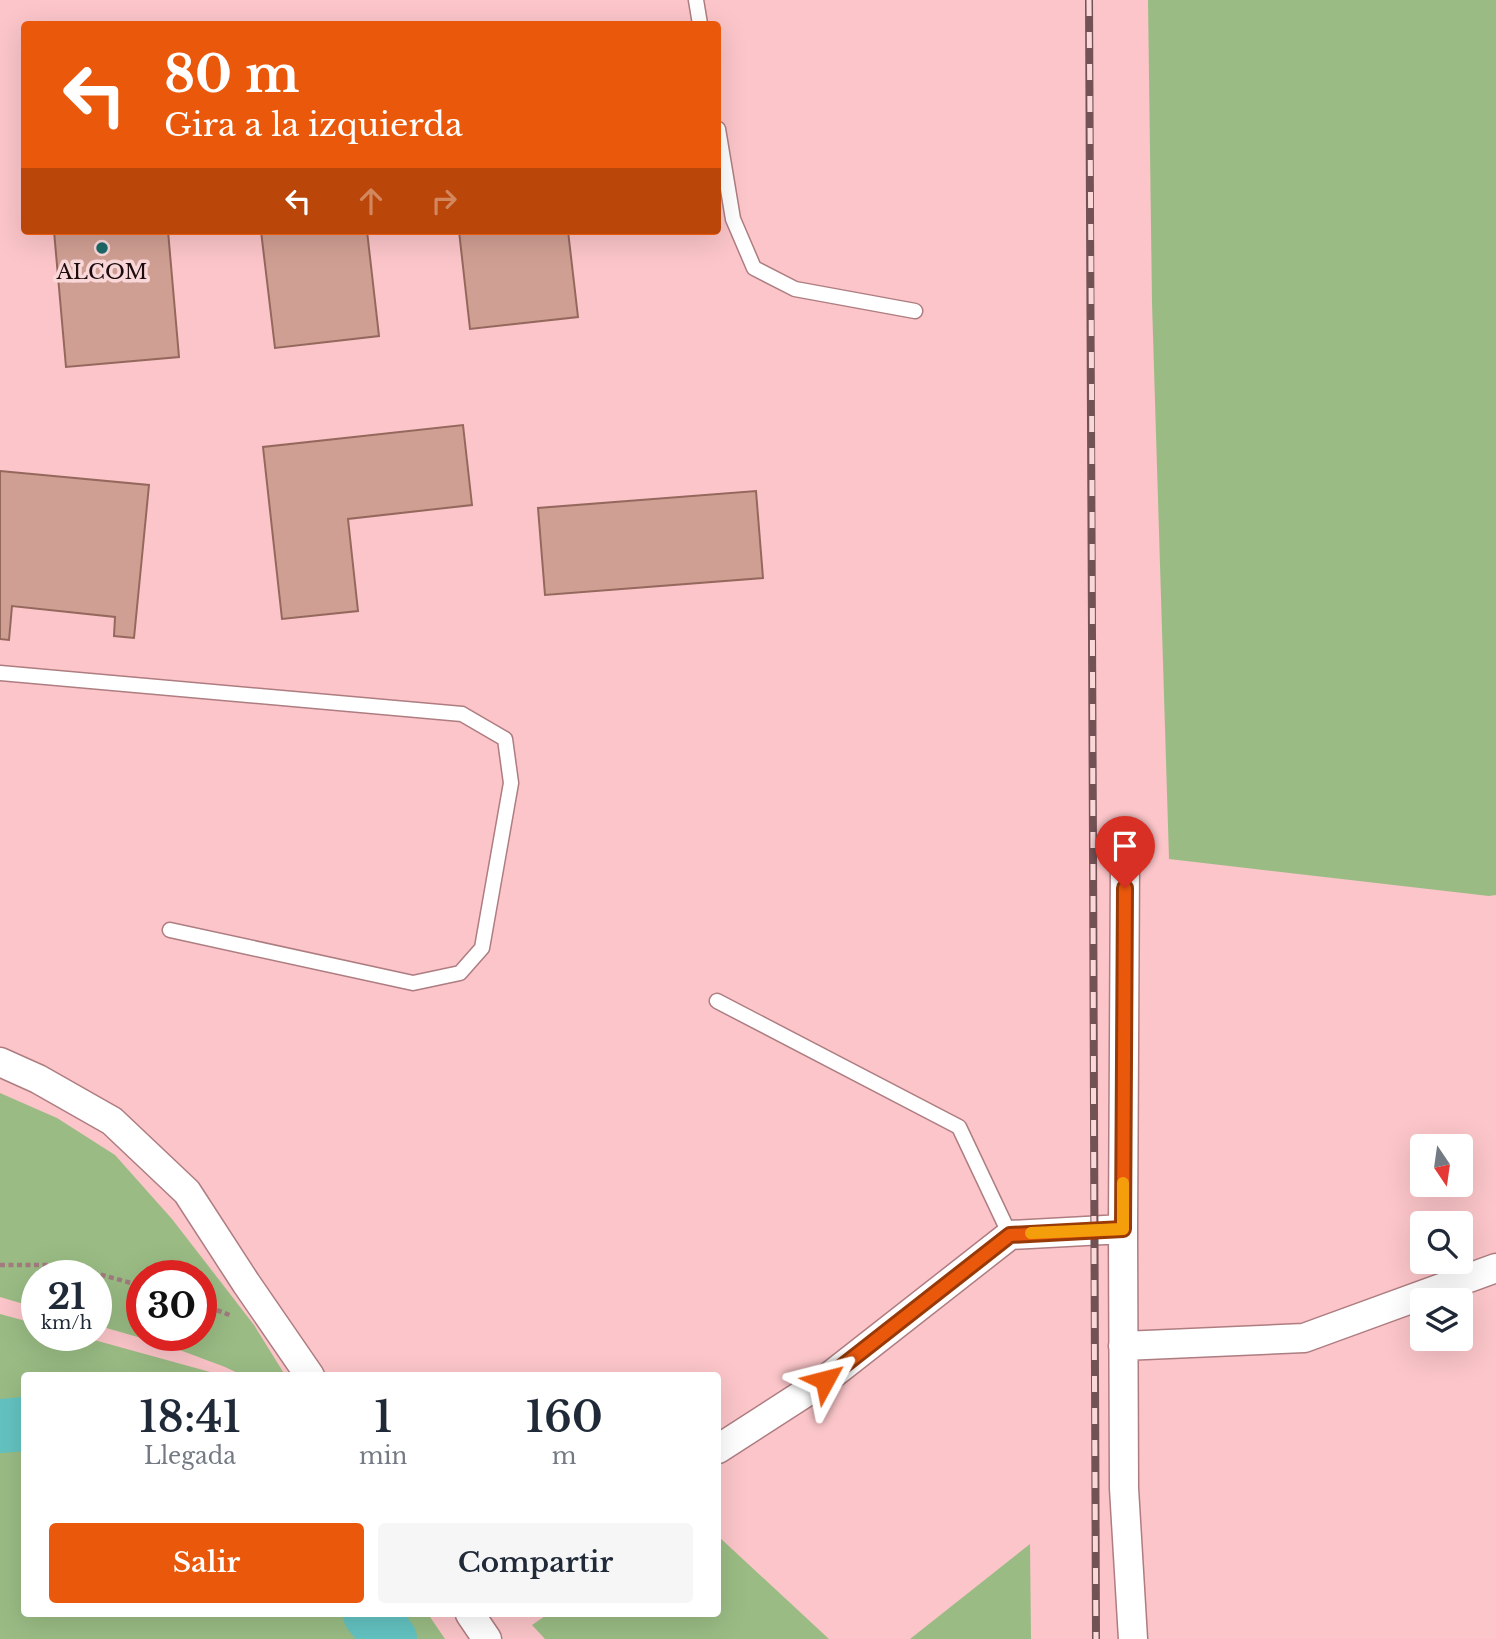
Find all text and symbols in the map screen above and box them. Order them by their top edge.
text: 80 m [164,44,299,105]
icon: left [49,49,140,140]
text: Gira a la izquierda [164,105,463,145]
icon: left [279,182,317,220]
icon: ahead [352,182,390,220]
icon: right [425,182,463,220]
marker: ALCOM [94,240,110,256]
place label: ALCOM [56,259,147,285]
pin [1095,816,1155,888]
icon: arrive [1106,827,1144,865]
north arrow [1410,1134,1474,1197]
map controls [1410,1134,1473,1351]
button: search [1410,1211,1473,1274]
speed limit sign: 30 [126,1260,217,1351]
text: 21 [47,1275,86,1318]
button: layers [1410,1288,1473,1351]
text: km/h [41,1312,92,1334]
position arrow [788,1343,862,1417]
text: 18:41 [139,1391,241,1443]
text: 1 [374,1391,392,1443]
text: 160 [525,1391,603,1443]
text: Llegada [144,1442,236,1470]
text: min [359,1442,407,1470]
text: m [552,1442,577,1470]
button: Salir [49,1523,364,1603]
button: Compartir [378,1523,693,1603]

